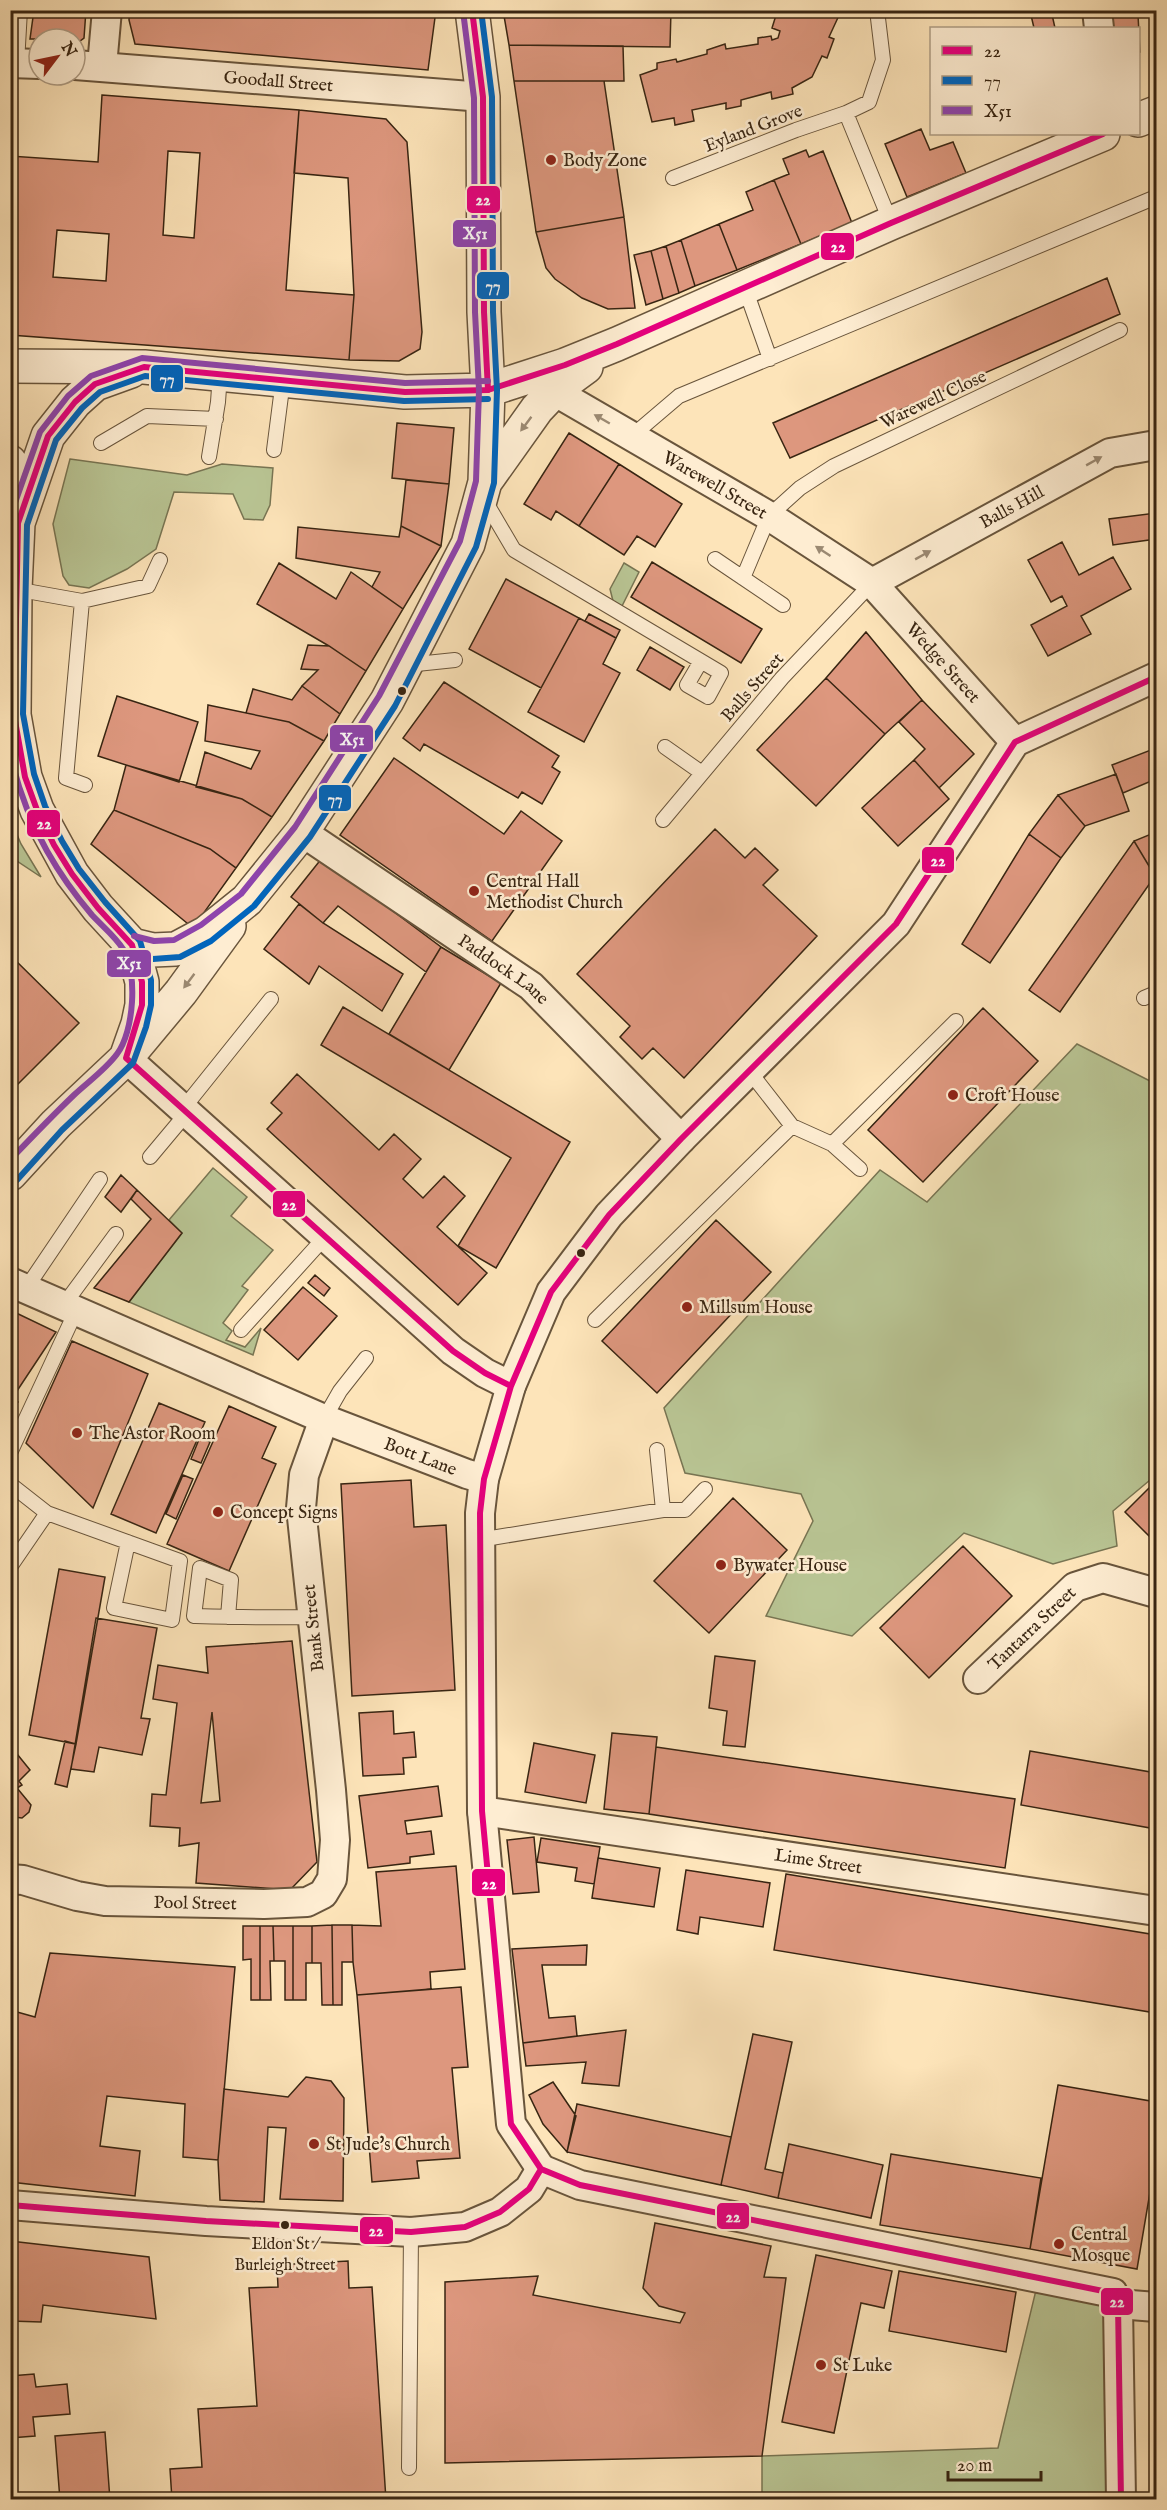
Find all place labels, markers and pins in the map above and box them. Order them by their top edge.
place label: Body Zone [563,150,647,173]
marker: Body Zone [544,153,558,167]
unlabelled marker [396,685,408,697]
place label: Central Hall Methodist Church [486,871,623,915]
marker: Central Hall Methodist Church [467,884,481,898]
place label: Croft House [965,1085,1059,1108]
marker: Croft House [946,1088,960,1102]
unlabelled marker [575,1247,587,1259]
place label: Millsum House [699,1297,813,1320]
marker: Millsum House [680,1300,694,1314]
place label: The Astor Room [89,1423,216,1446]
marker: The Astor Room [70,1426,84,1440]
place label: Concept Signs [230,1502,338,1525]
marker: Concept Signs [211,1505,225,1519]
place label: Bywater House [733,1555,847,1578]
marker: Bywater House [714,1558,728,1572]
place label: St Jude's Church [326,2134,450,2157]
marker: St Jude's Church [307,2137,321,2151]
marker: Eldon St / Burleigh Street [279,2219,291,2231]
place label: Central Mosque [1071,2224,1130,2268]
place label: Eldon St / Burleigh Street [234,2235,336,2276]
marker: Central Mosque [1052,2237,1066,2251]
place label: St Luke [833,2355,892,2378]
marker: St Luke [814,2358,828,2372]

